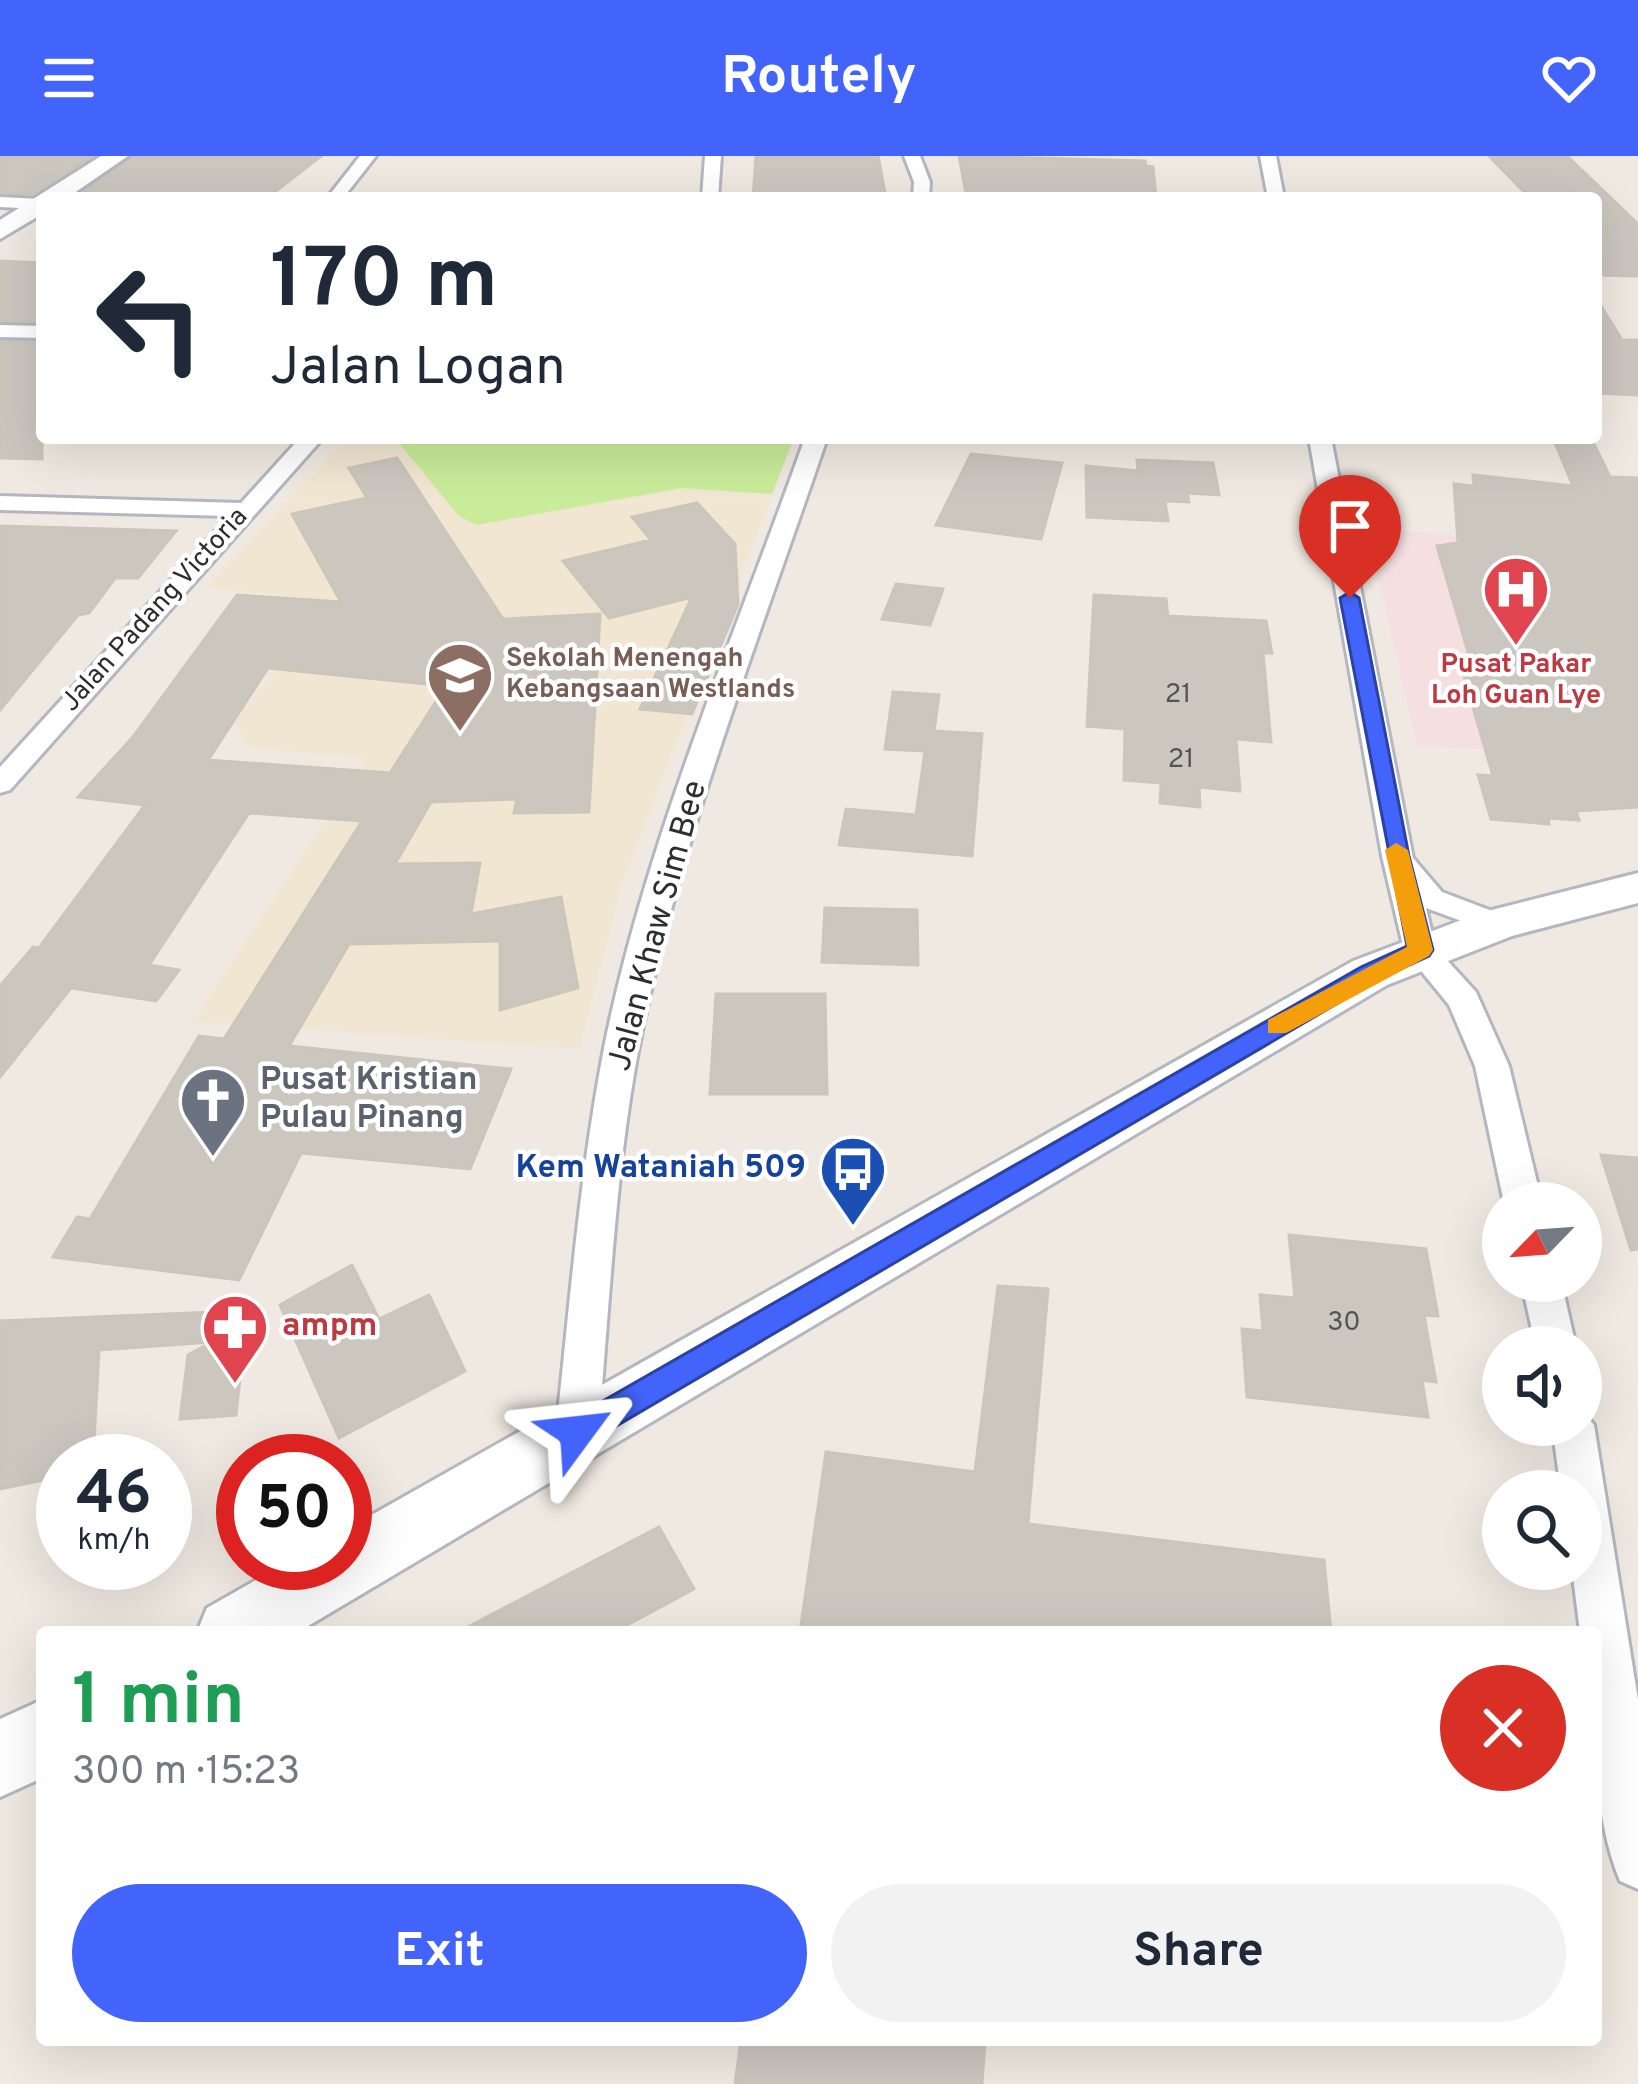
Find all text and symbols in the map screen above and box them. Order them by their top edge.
text: Routely [721,44,917,113]
icon: menu [36,45,102,111]
icon: heart [1536,45,1602,111]
text: 170 m [270,231,498,337]
icon: left [72,240,228,396]
text: Jalan Logan [270,335,566,404]
pin [1299,475,1401,598]
icon: arrive [1317,493,1383,559]
street label: Jalan Padang Victoria [54,501,256,719]
hospital icon: Pusat Pakar Loh Guan Lye [1481,554,1551,648]
school or university icon: Sekolah Menengah Kebangsaan Westlands [425,640,495,734]
place label: Sekolah Menengah Kebangsaan Westlands [506,642,795,707]
place label: Pusat Pakar Loh Guan Lye [1431,648,1601,713]
house number: 21 [1165,678,1191,712]
house number: 21 [1168,743,1194,777]
street label: Jalan Khaw Sim Bee [600,776,718,1076]
place label: Pusat Kristian Pulau Pinang [260,1060,477,1140]
church icon: Pusat Kristian Pulau Pinang [178,1065,248,1159]
bus stop icon: Kem Wataniah 509 [818,1134,888,1228]
place label: Kem Wataniah 509 [515,1148,806,1190]
north arrow [1482,1182,1602,1302]
map controls [1482,1182,1602,1590]
pharmacy icon: ampm [200,1292,270,1386]
place label: ampm [282,1306,377,1348]
house number: 30 [1327,1306,1361,1340]
button: sound [1482,1326,1602,1446]
position arrow [514,1369,640,1495]
speed limit sign: 50 [216,1434,372,1590]
text: 46 [76,1459,152,1535]
button: search [1482,1470,1602,1590]
text: km/h [78,1523,150,1560]
text: 1 min [72,1658,245,1750]
button: close [1440,1665,1566,1791]
text: 300 m · 15:23 [72,1749,300,1798]
button: Exit [72,1884,807,2022]
button: Share [831,1884,1566,2022]

